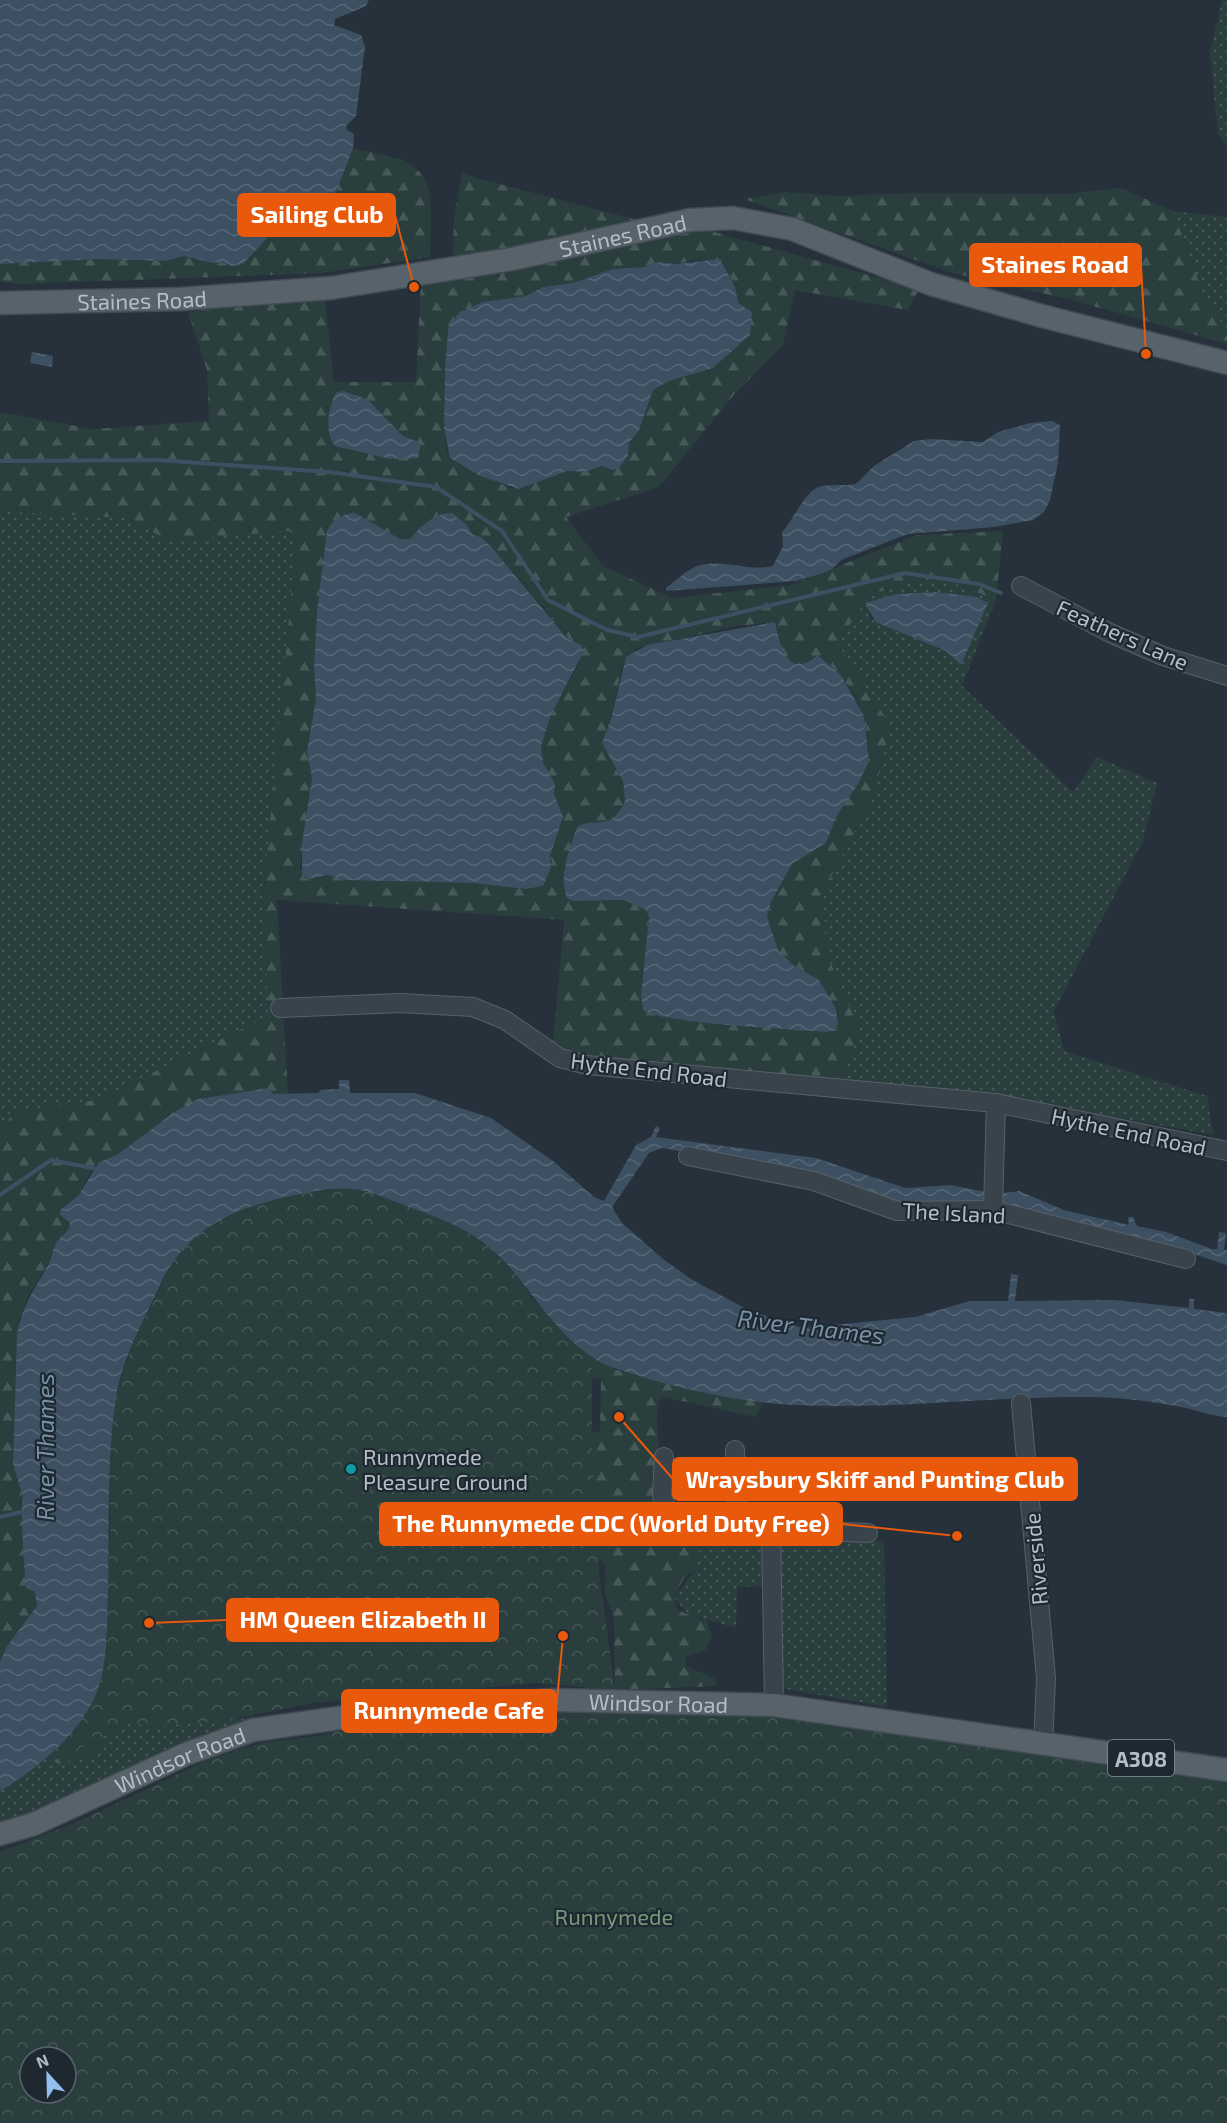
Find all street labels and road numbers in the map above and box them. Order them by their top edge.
street label: Staines Road [557,208,689,261]
street label: Staines Road [77,284,208,314]
street label: Feathers Lane [1053,593,1193,675]
street label: Hythe End Road [569,1046,729,1092]
street label: Hythe End Road [1049,1102,1209,1160]
street label: The Island [902,1196,1006,1228]
street label: Riverside [1018,1512,1052,1606]
street label: Windsor Road [588,1688,728,1717]
street label: Windsor Road [110,1721,249,1798]
road number: A308 [1108,1740,1174,1776]

